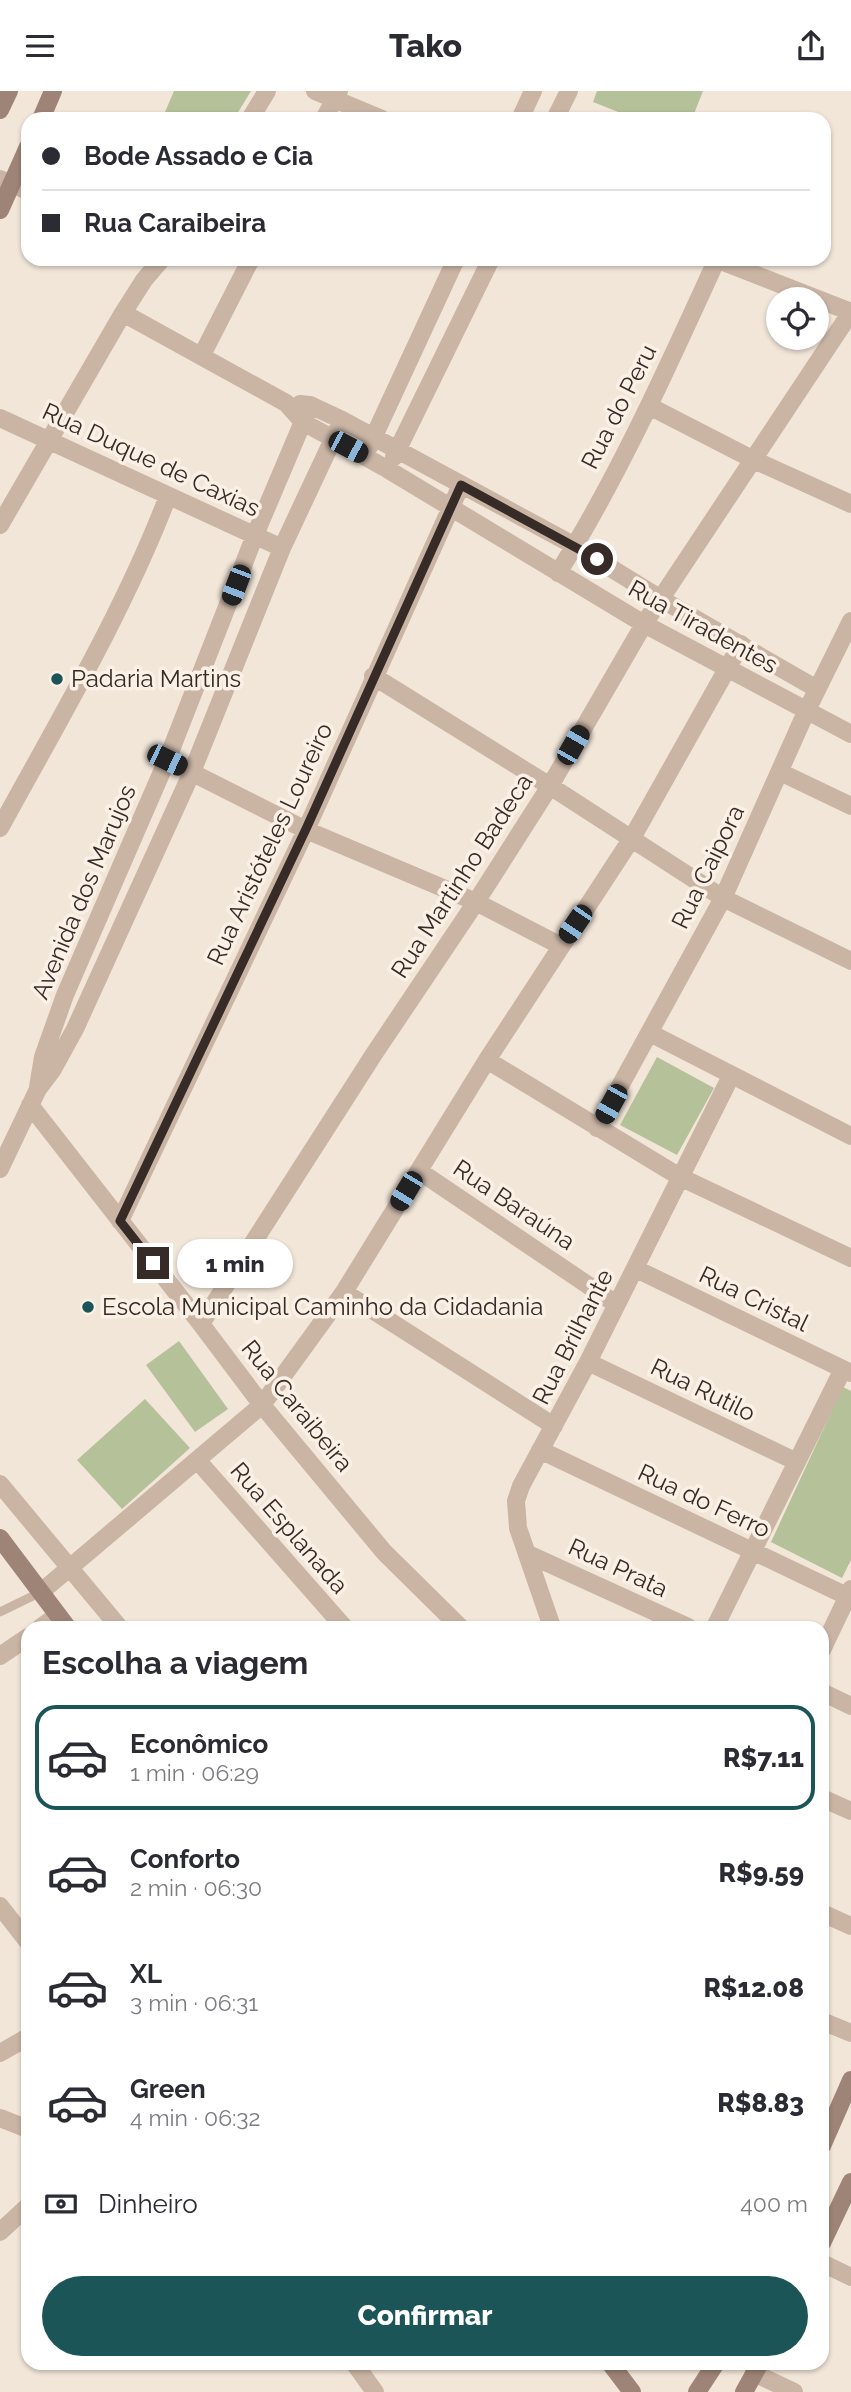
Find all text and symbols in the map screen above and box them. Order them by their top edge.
icon: menu [21,27,59,65]
text: Tako [389,27,462,64]
icon: share [792,27,830,65]
text: Bode Assado e Cia [84,141,313,171]
text: Rua Caraibeira [84,208,266,238]
map controls [766,287,829,350]
button: locate [766,287,829,350]
street label: Rua do Peru [575,340,662,474]
street label: Rua Duque de Caxias [38,396,264,523]
car [325,428,372,466]
route start [581,543,613,575]
car [219,562,254,608]
street label: Rua Tiradentes [624,574,783,679]
place label: Padaria Martins [71,664,241,693]
marker: Padaria Martins [49,671,65,687]
street label: Rua Aristóteles Loureiro [201,718,338,969]
car [554,722,593,768]
car [144,741,191,779]
street label: Rua Martinho Badeca [385,768,538,983]
street label: Avenida dos Marujos [25,780,142,1003]
street label: Rua Caipora [665,800,750,933]
car [555,901,596,947]
car [592,1081,631,1127]
street label: Rua Baraúna [448,1153,581,1256]
car [387,1168,426,1214]
callout: 1 min [178,1239,293,1287]
route end [137,1247,169,1279]
text: 1 min [205,1250,265,1277]
street label: Rua Cristal [695,1260,814,1338]
street label: Rua Brilhante [526,1264,619,1409]
place label: Escola Municipal Caminho da Cidadania [102,1292,543,1321]
marker: Escola Municipal Caminho da Cidadania [80,1299,96,1315]
street label: Rua Caraibeira [236,1334,359,1477]
street label: Rua Rutilo [646,1352,760,1427]
street label: Rua Esplanada [224,1456,354,1599]
street label: Rua do Ferro [634,1457,775,1544]
street label: Rua Prata [564,1532,673,1603]
text: Escolha a viagem [42,1644,308,1681]
icon: car [46,1726,109,1789]
text: Econômico [130,1729,268,1759]
text: R$7.11 [723,1743,804,1773]
text: 1 min · 06:29 [130,1759,259,1786]
icon: car [46,1841,109,1904]
text: Conforto [130,1844,240,1874]
text: R$9.59 [719,1858,804,1888]
text: 2 min · 06:30 [130,1874,262,1901]
icon: car [46,1956,109,2019]
text: XL [130,1959,162,1989]
text: R$12.08 [703,1973,804,2003]
text: 3 min · 06:31 [130,1989,258,2016]
icon: car [46,2071,109,2134]
text: Green [130,2074,206,2104]
text: R$8.83 [717,2088,804,2118]
text: 4 min · 06:32 [130,2104,261,2131]
icon: cash [42,2185,80,2223]
text: Dinheiro [98,2189,198,2219]
text: 400 m [740,2190,808,2217]
button: Confirmar [42,2276,808,2356]

